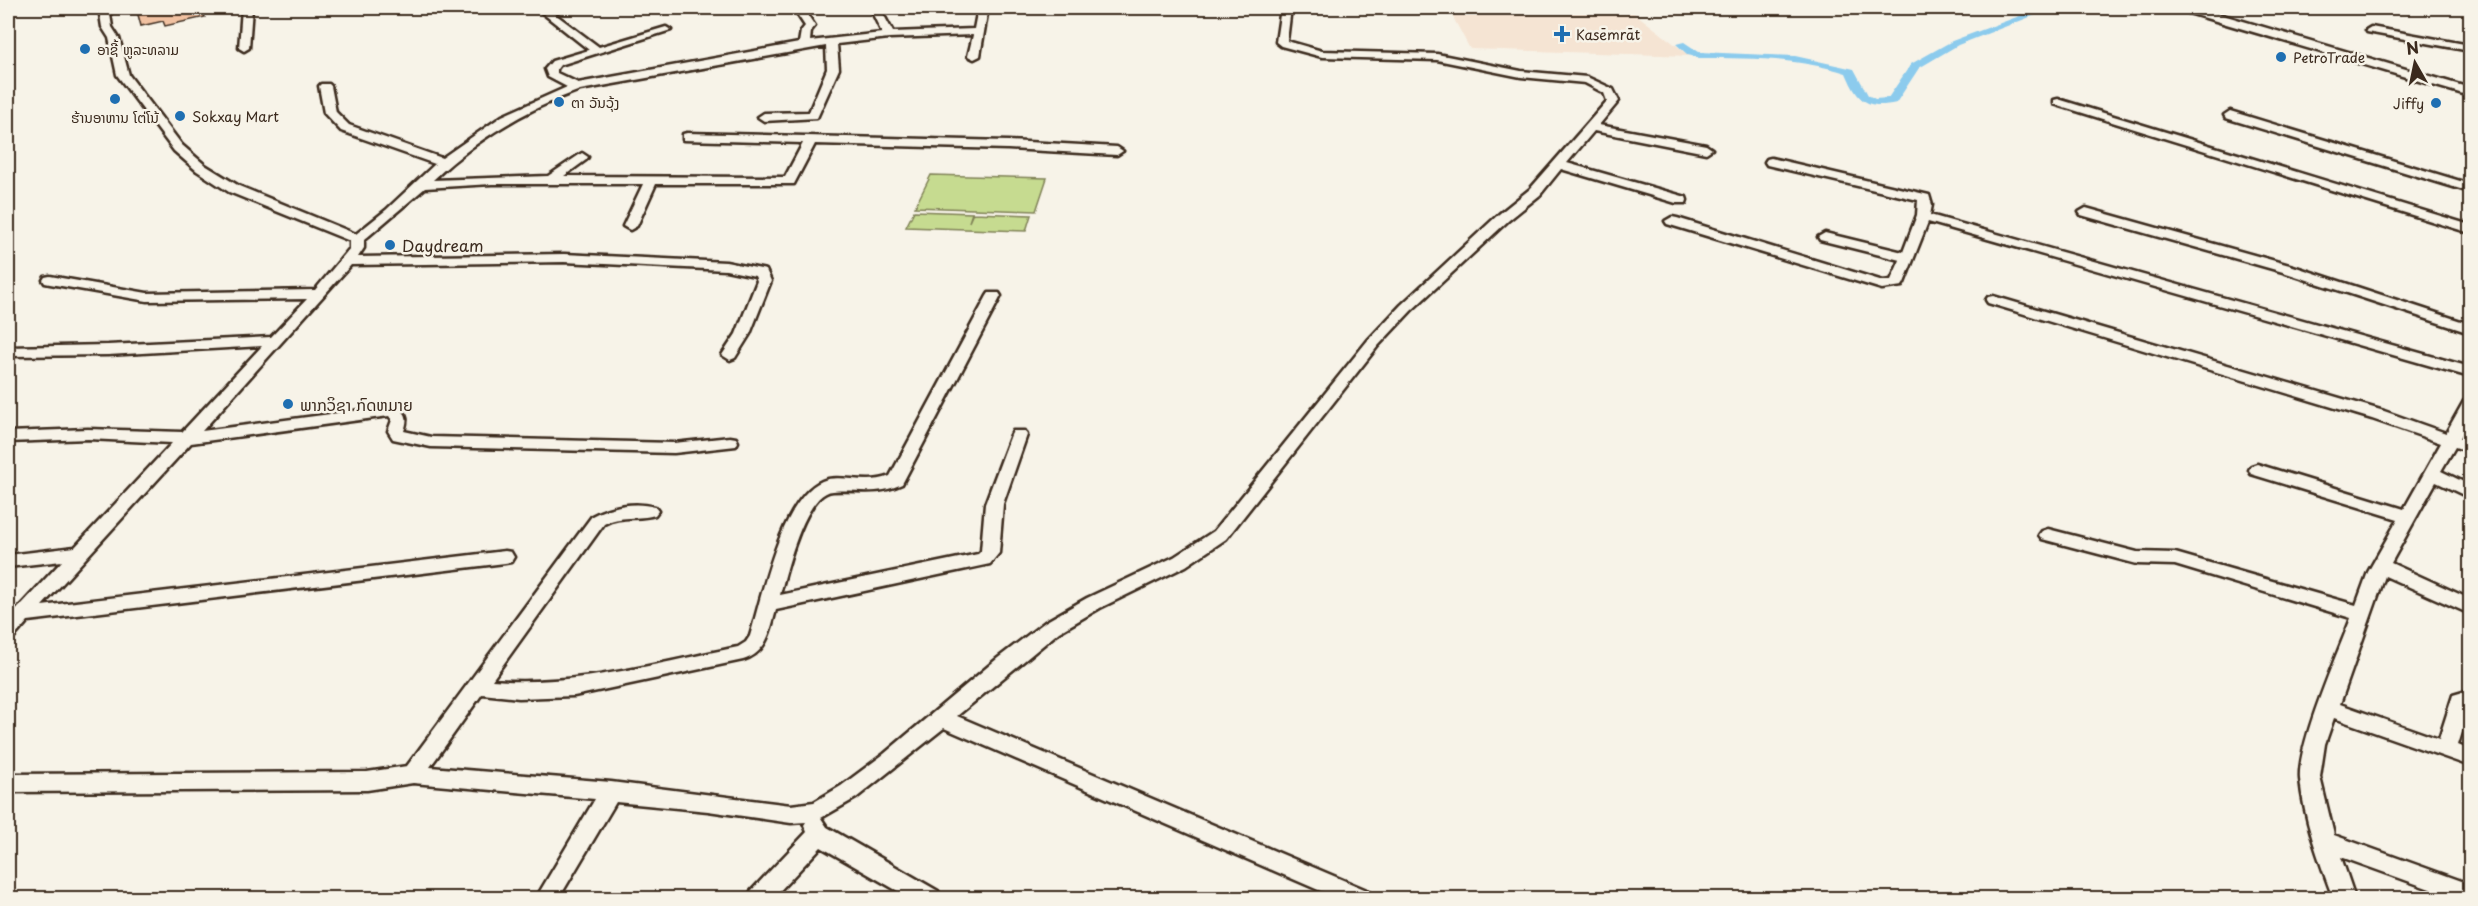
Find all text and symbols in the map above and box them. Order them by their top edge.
place label: Kasēmrāt [1576,24,1640,45]
marker: Kasēmrāt [1553,25,1571,43]
north arrow [2385,33,2445,93]
text: N [2404,34,2421,60]
place label: ອາຊີ້ ຫູລະທລາມ [97,39,179,60]
marker: ອາຊີ້ ຫູລະທລາມ [78,42,92,56]
place label: PetroTrade [2293,47,2365,68]
marker: PetroTrade [2274,50,2288,64]
marker: ຮ້ານອາຫານ ໂຕ່ໂນ້ [108,92,122,106]
place label: ຕາ ວັນວຸ້ງ [571,92,619,113]
place label: Jiffy [2393,93,2424,114]
marker: ຕາ ວັນວຸ້ງ [552,95,566,109]
marker: Jiffy [2429,96,2443,110]
place label: Sokxay Mart [192,106,279,127]
place label: ຮ້ານອາຫານ ໂຕ່ໂນ້ [71,107,159,128]
marker: Sokxay Mart [173,109,187,123]
place label: Daydream [402,233,483,257]
marker: Daydream [383,238,397,252]
place label: ພາກວິຊາ ກົດຫມາຍ [300,392,413,416]
marker: ພາກວິຊາ ກົດຫມາຍ [281,397,295,411]

